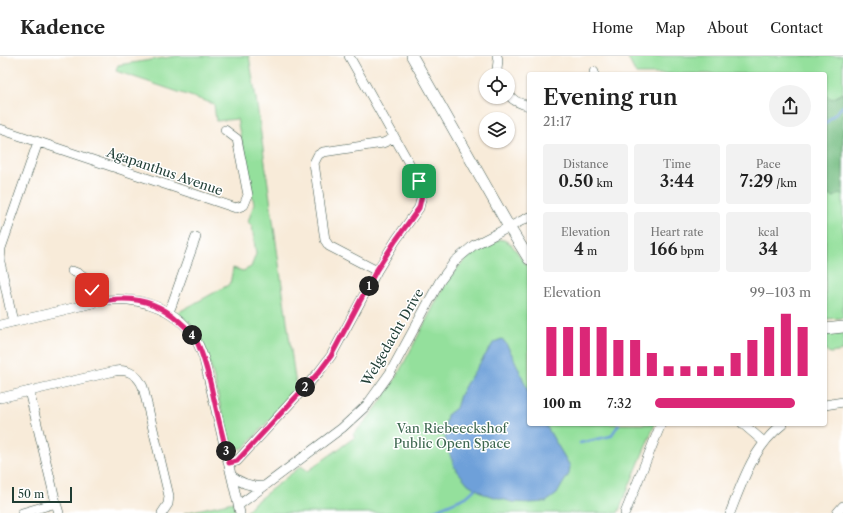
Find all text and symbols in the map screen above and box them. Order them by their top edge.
text: Kadence [20,16,105,39]
text: Home [592,19,633,37]
text: Map [655,19,685,37]
text: About [707,19,748,37]
text: Contact [770,19,823,37]
map controls [479,68,515,148]
button: locate [479,68,515,104]
text: Evening run [543,84,678,111]
button: share [769,85,811,127]
button: layers [479,112,515,148]
text: 21:17 [543,113,571,129]
street label: Agapanthus Avenue [104,143,225,198]
text: Distance [563,157,608,171]
text: Time [663,157,691,171]
text: Pace [756,157,781,171]
pin [402,164,436,198]
icon: arrive [408,170,430,192]
text: 0.50 [558,171,594,191]
text: 3:44 [660,171,694,191]
text: 7:29 [740,171,773,191]
text: km [594,176,613,190]
text: /km [773,176,797,190]
text: Elevation [561,225,610,239]
text: Heart rate [650,225,704,239]
text: kcal [758,225,779,239]
text: 4 [574,239,584,259]
text: 166 [650,239,678,259]
text: 34 [759,239,778,259]
text: m [584,244,597,258]
text: bpm [678,244,704,258]
pin [75,273,109,307]
pin: 1 [359,276,379,296]
icon: check [81,279,103,301]
text: 1 [367,279,371,293]
text: Elevation [543,284,601,300]
text: 99–103 m [750,284,811,300]
street label: Welgedacht Drive [357,285,426,389]
pin: 4 [182,325,202,345]
text: 4 [189,328,195,342]
pin: 2 [295,377,315,397]
text: 2 [302,380,308,394]
text: 100 m [543,395,582,411]
text: 7:32 [607,395,632,411]
park label: Van Riebeeckshof Public Open Space [394,420,510,451]
pin: 3 [216,441,236,461]
text: 3 [223,444,229,458]
scale bar [12,485,72,504]
text: 50 m [18,487,44,501]

